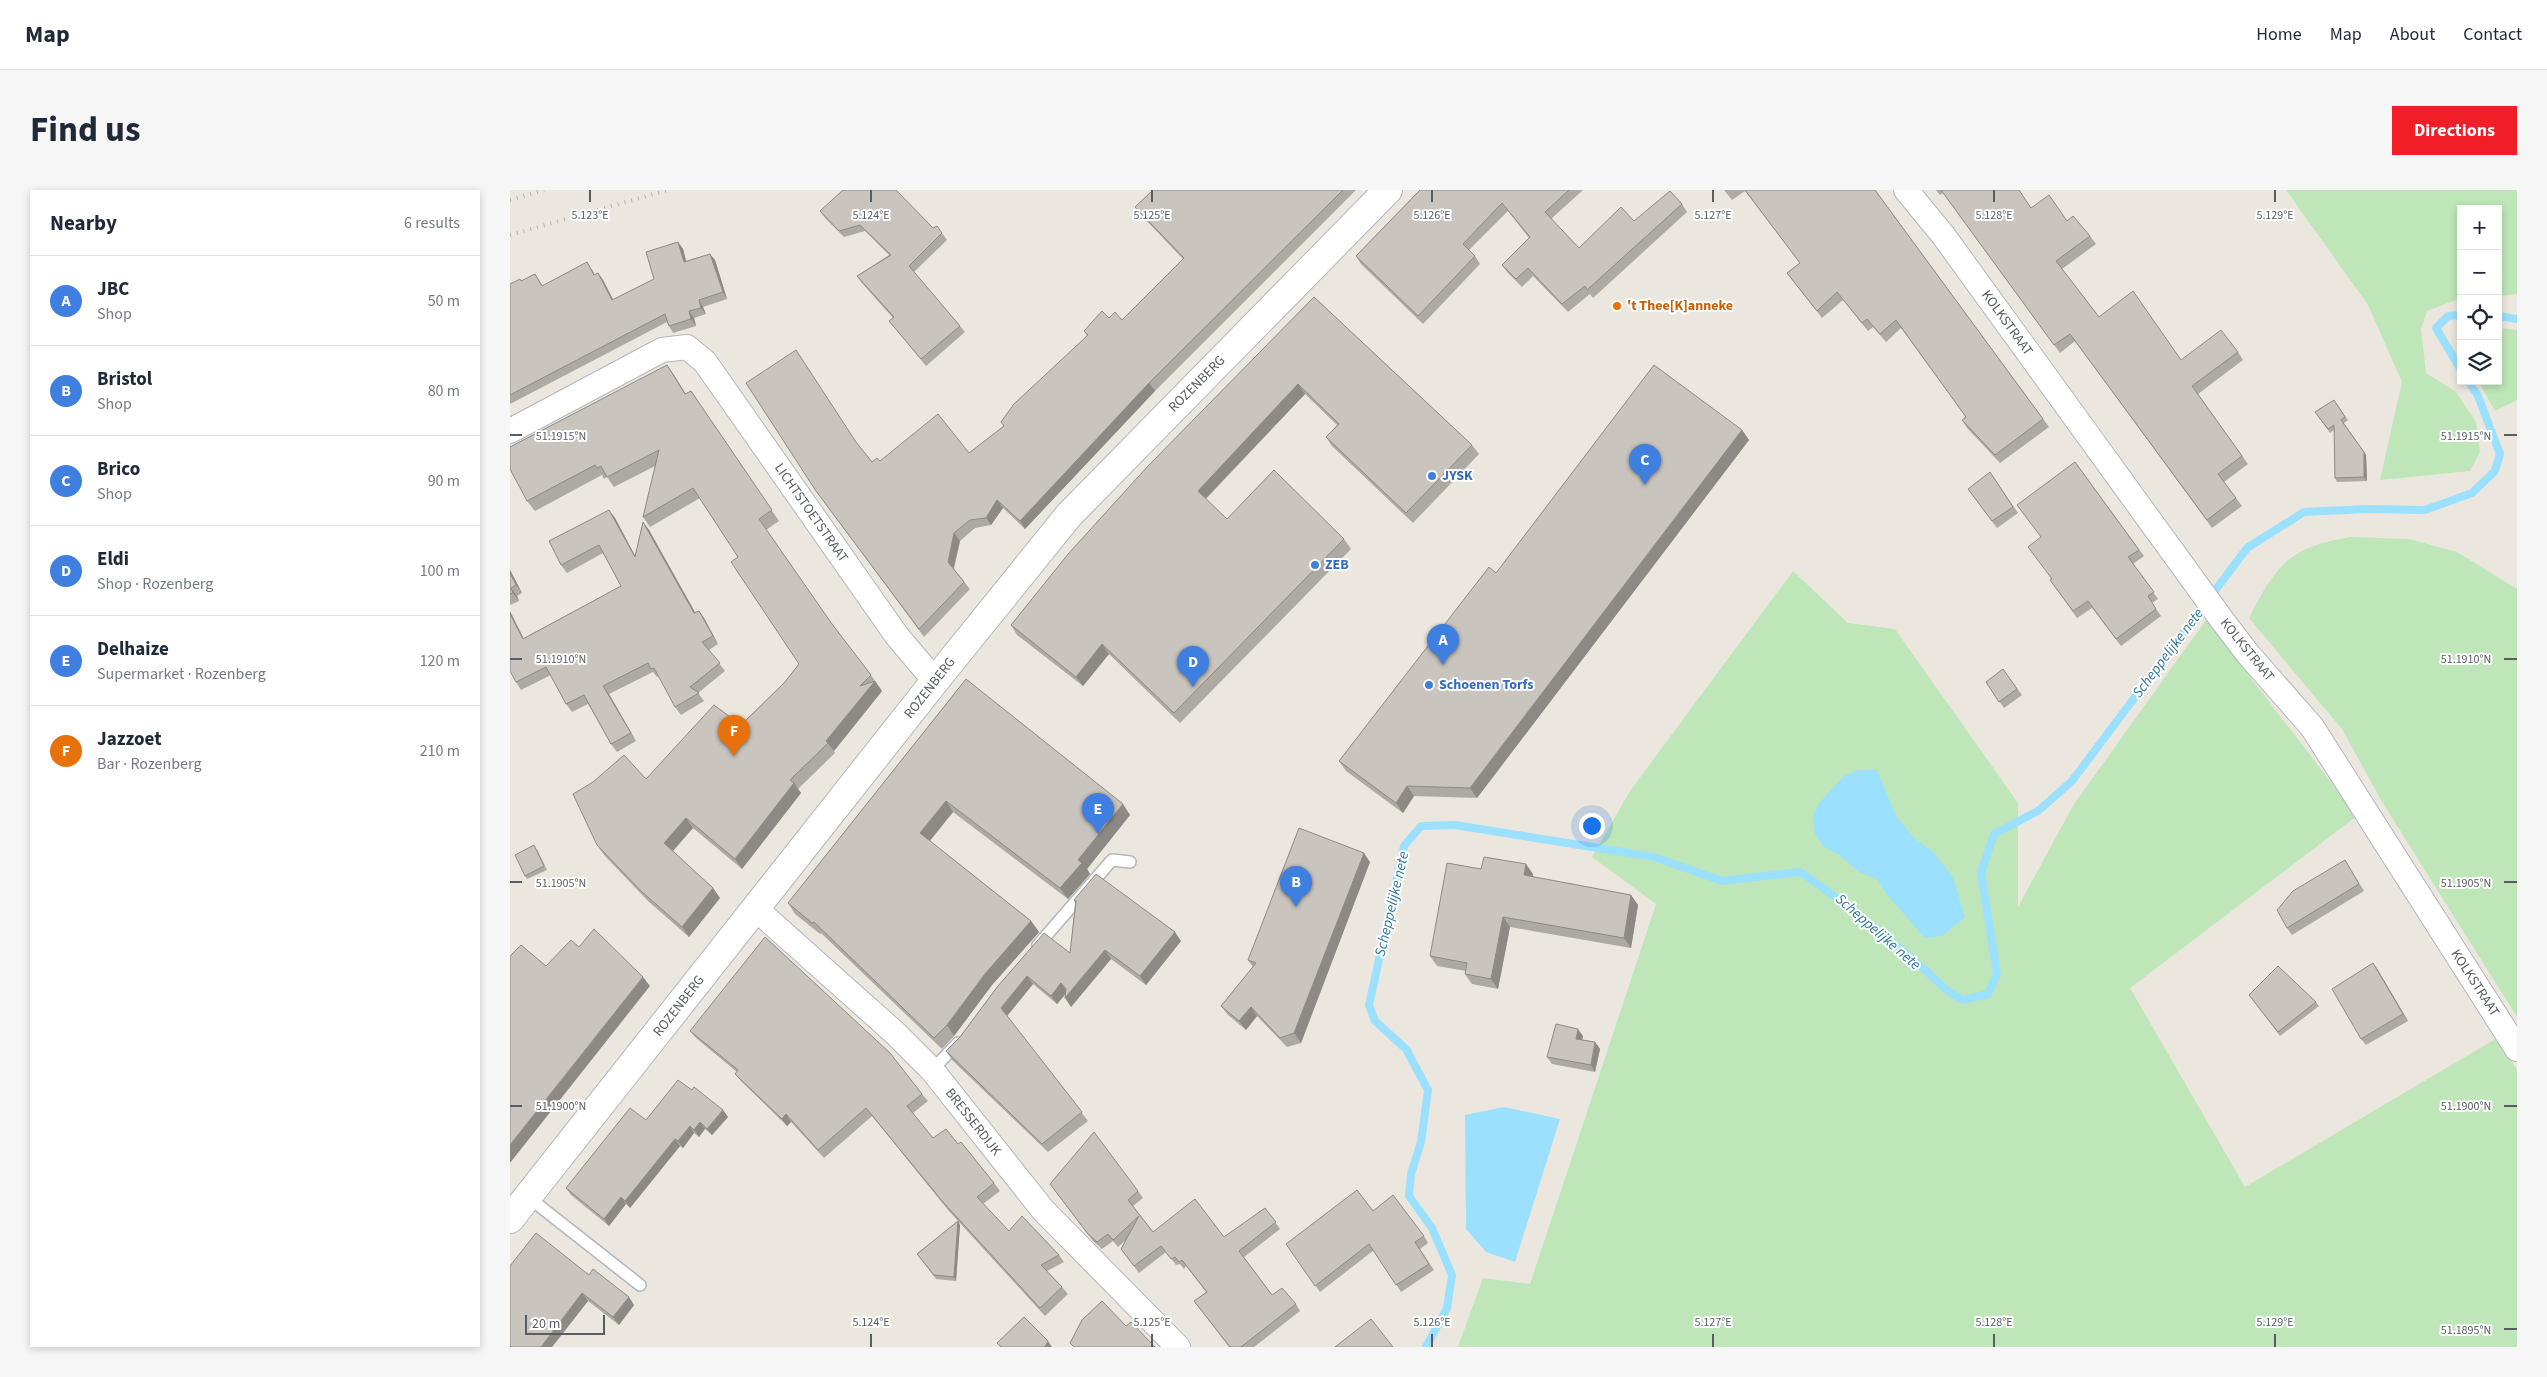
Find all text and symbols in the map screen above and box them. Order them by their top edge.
text: Map [25,17,70,52]
text: Home [2256,22,2302,47]
text: Map [2330,22,2362,47]
text: About [2390,22,2435,47]
text: Contact [2463,22,2522,47]
text: Find us [30,105,140,155]
button: Directions [2392,106,2517,155]
map controls [2457,205,2502,385]
button: + [2457,205,2502,250]
text: 5.123°E [571,207,609,224]
text: 5.124°E [852,207,890,224]
text: 5.125°E [1133,207,1171,224]
text: 5.126°E [1413,207,1451,224]
text: 5.127°E [1694,207,1732,224]
text: 5.128°E [1975,207,2013,224]
text: 5.129°E [2256,207,2294,224]
text: Nearby [50,208,117,238]
text: 6 results [404,212,460,234]
button: − [2457,250,2502,295]
text: JBC [97,276,129,303]
street label: KOLKSTRAAT [1976,286,2038,360]
text: A [61,290,71,312]
text: 50 m [428,290,460,312]
button: locate [2457,295,2502,340]
place label: 't Thee[K]anneke [1627,296,1733,316]
marker: 't Thee[K]anneke [1611,300,1623,312]
text: Shop [97,303,132,325]
button: layers [2457,340,2502,385]
street label: ROZENBERG [1164,351,1230,417]
text: Bristol [97,366,152,393]
text: B [61,380,71,402]
text: 80 m [428,380,460,402]
text: Shop [97,393,132,415]
text: 51.1915°N [536,428,586,445]
text: 51.1915°N [2441,428,2491,445]
pin: C [1629,444,1661,485]
text: Brico [97,456,140,483]
street label: LICHTSTOETSTRAAT [769,459,853,567]
place label: JYSK [1442,466,1473,486]
text: C [61,470,71,492]
text: 90 m [428,470,460,492]
marker: JYSK [1426,470,1438,482]
text: Shop [97,483,132,505]
text: Eldi [97,546,129,573]
place label: ZEB [1325,555,1349,575]
marker: ZEB [1309,559,1321,571]
text: D [61,560,71,582]
text: 100 m [420,560,460,582]
text: Shop · Rozenberg [97,573,213,595]
water label: Scheppelijke nete [2127,604,2209,702]
street label: KOLKSTRAAT [2215,614,2279,686]
pin: A [1427,624,1459,665]
text: Delhaize [97,636,169,663]
pin: D [1177,646,1209,687]
text: E [62,650,70,672]
text: 120 m [420,650,460,672]
text: 51.1910°N [536,651,586,668]
text: 51.1910°N [2441,651,2491,668]
street label: ROZENBERG [900,653,960,723]
text: Supermarket · Rozenberg [97,663,266,685]
place label: Schoenen Torfs [1439,675,1533,695]
marker: Schoenen Torfs [1423,679,1435,691]
pin: F [718,715,750,756]
text: Jazzoet [97,726,161,753]
text: F [62,740,70,762]
text: 210 m [420,740,460,762]
text: Bar · Rozenberg [97,753,202,775]
pin: E [1082,793,1114,834]
your location [1579,813,1605,839]
water label: Scheppelijke nete [1370,849,1414,959]
pin: B [1280,866,1312,907]
text: 51.1905°N [536,875,586,892]
text: 51.1905°N [2441,875,2491,892]
water label: Scheppelijke nete [1831,889,1925,975]
street label: KOLKSTRAAT [2446,946,2504,1021]
street label: ROZENBERG [649,971,709,1041]
street label: BRESSERDIJK [940,1084,1006,1161]
text: 51.1900°N [536,1098,586,1115]
text: 51.1900°N [2441,1098,2491,1115]
scale bar [525,1312,605,1335]
text: 20 m [532,1314,560,1334]
text: 5.124°E [852,1314,890,1331]
text: 5.125°E [1133,1314,1171,1331]
text: 5.126°E [1413,1314,1451,1331]
text: 5.127°E [1694,1314,1732,1331]
text: 5.128°E [1975,1314,2013,1331]
text: 5.129°E [2256,1314,2294,1331]
text: 51.1895°N [2441,1322,2491,1339]

